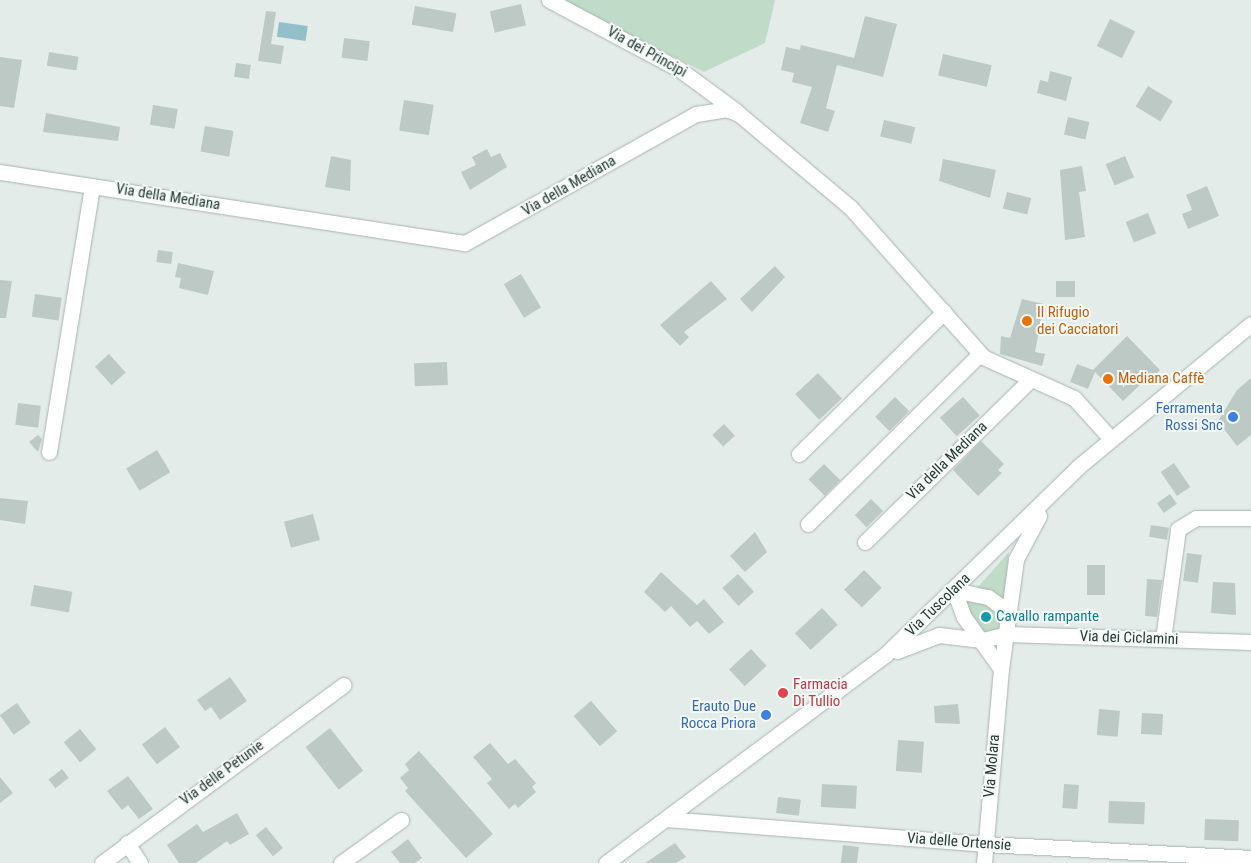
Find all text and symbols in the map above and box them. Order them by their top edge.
street label: Via dei Principi [604,23,690,81]
street label: Via della Mediana [519,152,619,220]
street label: Via della Mediana [115,180,221,214]
place label: Il Rifugio dei Cacciatori [1037,303,1118,338]
marker: Il Rifugio dei Cacciatori [1021,315,1033,327]
place label: Mediana Caffè [1118,370,1204,388]
marker: Mediana Caffè [1102,373,1114,385]
place label: Ferramenta Rossi Snc [1156,399,1223,434]
marker: Ferramenta Rossi Snc [1227,411,1239,423]
street label: Via della Mediana [903,418,991,504]
street label: Via Tuscolana [902,570,974,640]
place label: Cavallo rampante [996,608,1099,626]
marker: Cavallo rampante [980,611,992,623]
street label: Via dei Ciclamini [1079,627,1179,649]
place label: Farmacia Di Tullio [793,675,848,710]
marker: Farmacia Di Tullio [777,687,789,699]
place label: Erauto Due Rocca Priora [681,697,756,732]
marker: Erauto Due Rocca Priora [760,709,772,721]
street label: Via Molara [980,734,1004,798]
street label: Via delle Petunie [177,737,267,809]
street label: Via delle Ortensie [906,829,1012,855]

